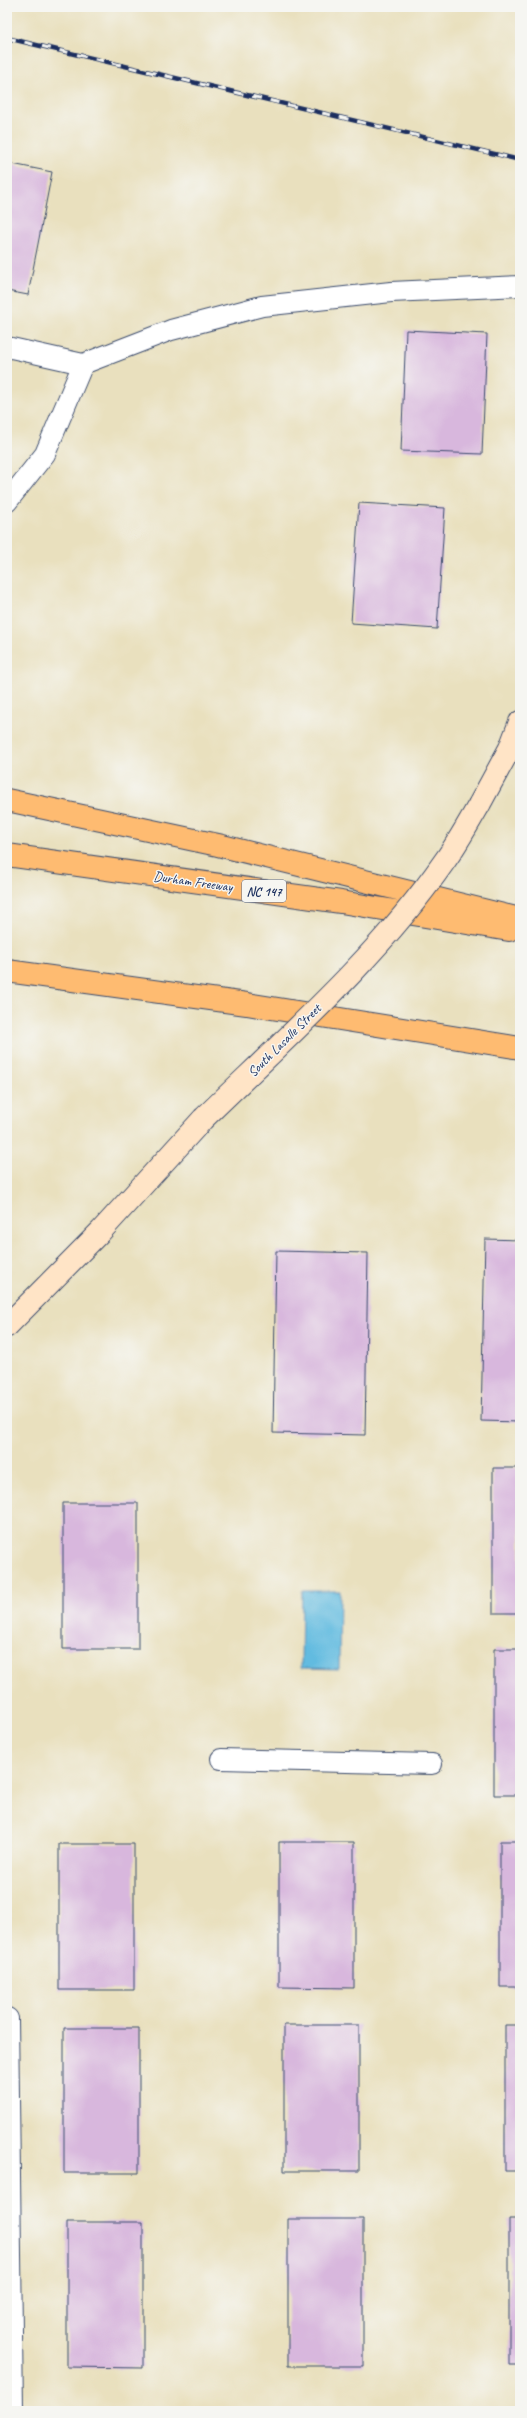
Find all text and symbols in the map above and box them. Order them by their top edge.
street label: Durham Freeway [152,868,235,896]
road number: NC 147 [242,880,286,902]
street label: South Lasalle Street [244,999,325,1081]

